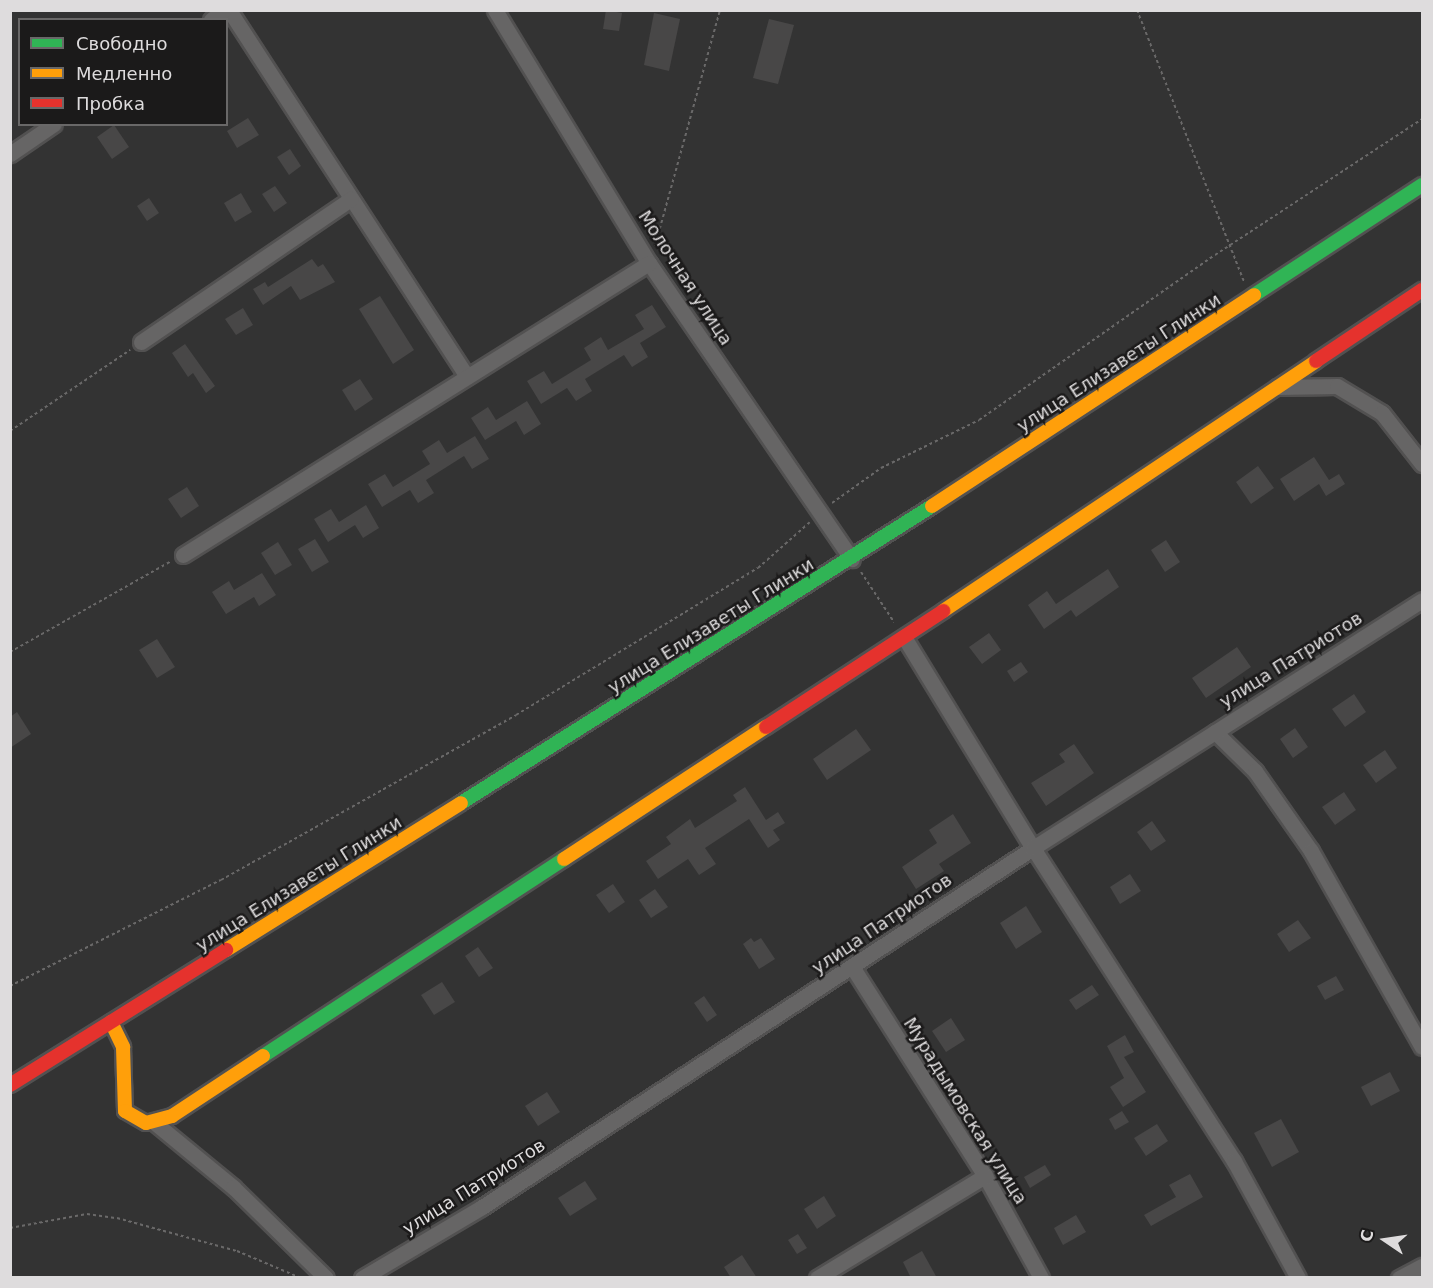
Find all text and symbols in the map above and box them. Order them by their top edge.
legend [18,18,228,126]
text: Свободно [76,33,168,54]
text: Медленно [76,63,172,84]
text: Пробка [76,93,145,114]
street label: Молочная улица [633,207,737,349]
street label: улица Елизаветы Глинки [1013,289,1225,437]
street label: улица Елизаветы Глинки [604,554,818,698]
street label: улица Патриотов [1216,607,1366,713]
street label: улица Елизаветы Глинки [192,812,406,956]
street label: улица Патриотов [808,869,956,979]
street label: Мурадымовская улица [899,1014,1031,1208]
street label: улица Патриотов [399,1134,549,1240]
north arrow [1355,1210,1415,1270]
text: С [1356,1228,1378,1244]

